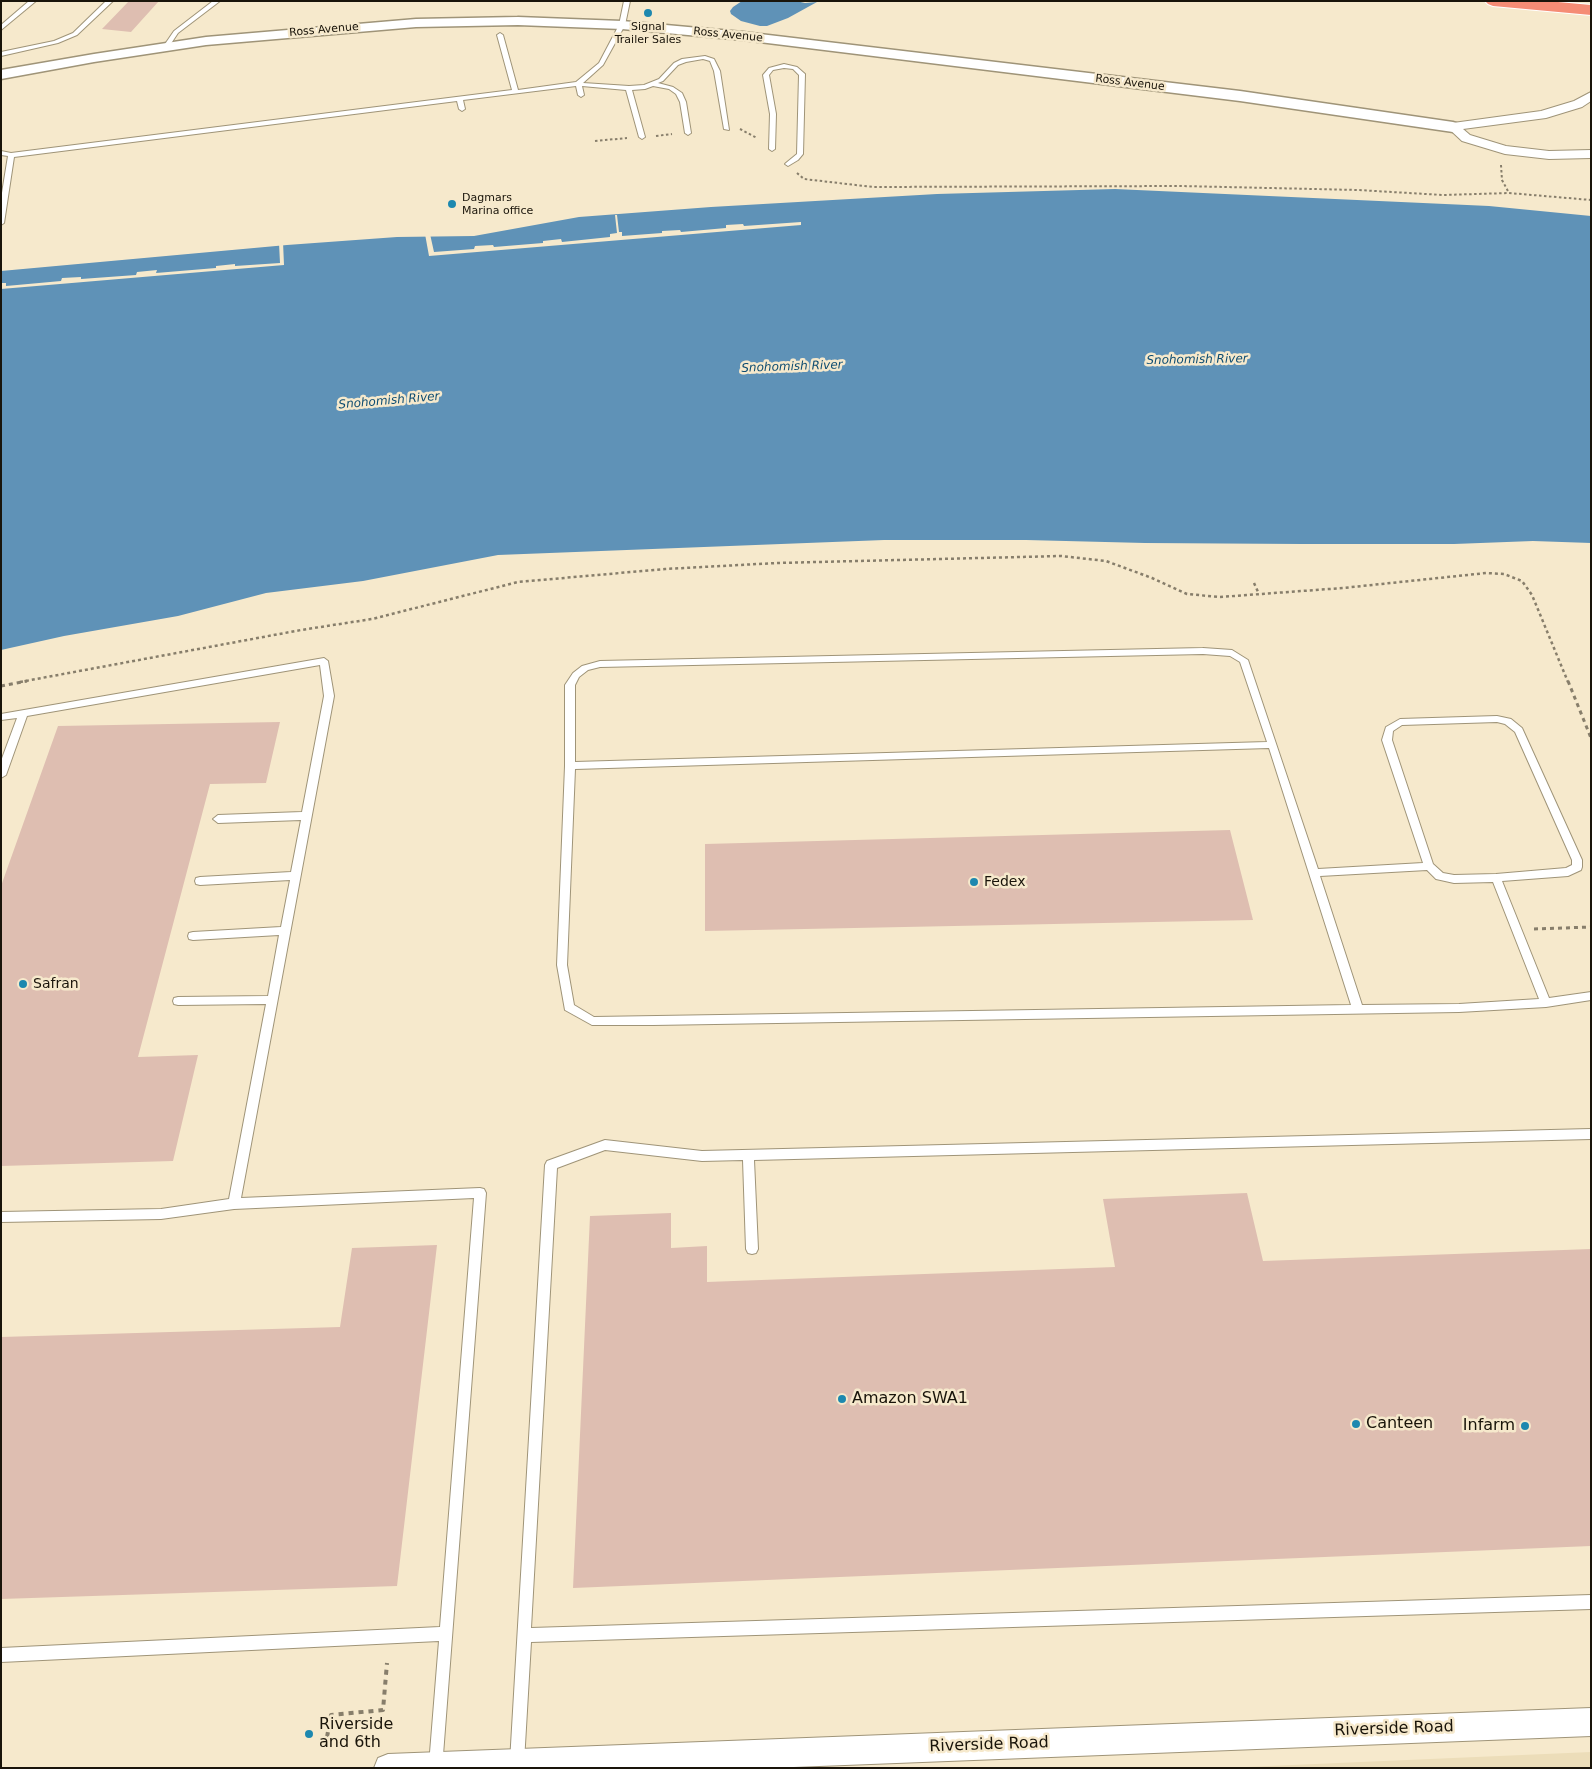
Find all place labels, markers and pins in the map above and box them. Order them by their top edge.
marker: Signal Trailer Sales [642,7,654,19]
place label: Signal Trailer Sales [615,20,681,46]
place label: Dagmars Marina office [462,191,533,217]
marker: Dagmars Marina office [446,198,458,210]
place label: Fedex [984,874,1025,890]
marker: Fedex [968,876,980,888]
place label: Safran [33,976,79,992]
marker: Safran [17,978,29,990]
place label: Amazon SWA1 [852,1389,968,1409]
marker: Amazon SWA1 [836,1393,848,1405]
place label: Canteen [1366,1414,1433,1434]
place label: Infarm [1463,1416,1515,1436]
marker: Canteen [1350,1418,1362,1430]
marker: Infarm [1519,1420,1531,1432]
place label: Riverside and 6th [319,1715,393,1753]
marker: Riverside and 6th [303,1728,315,1740]

